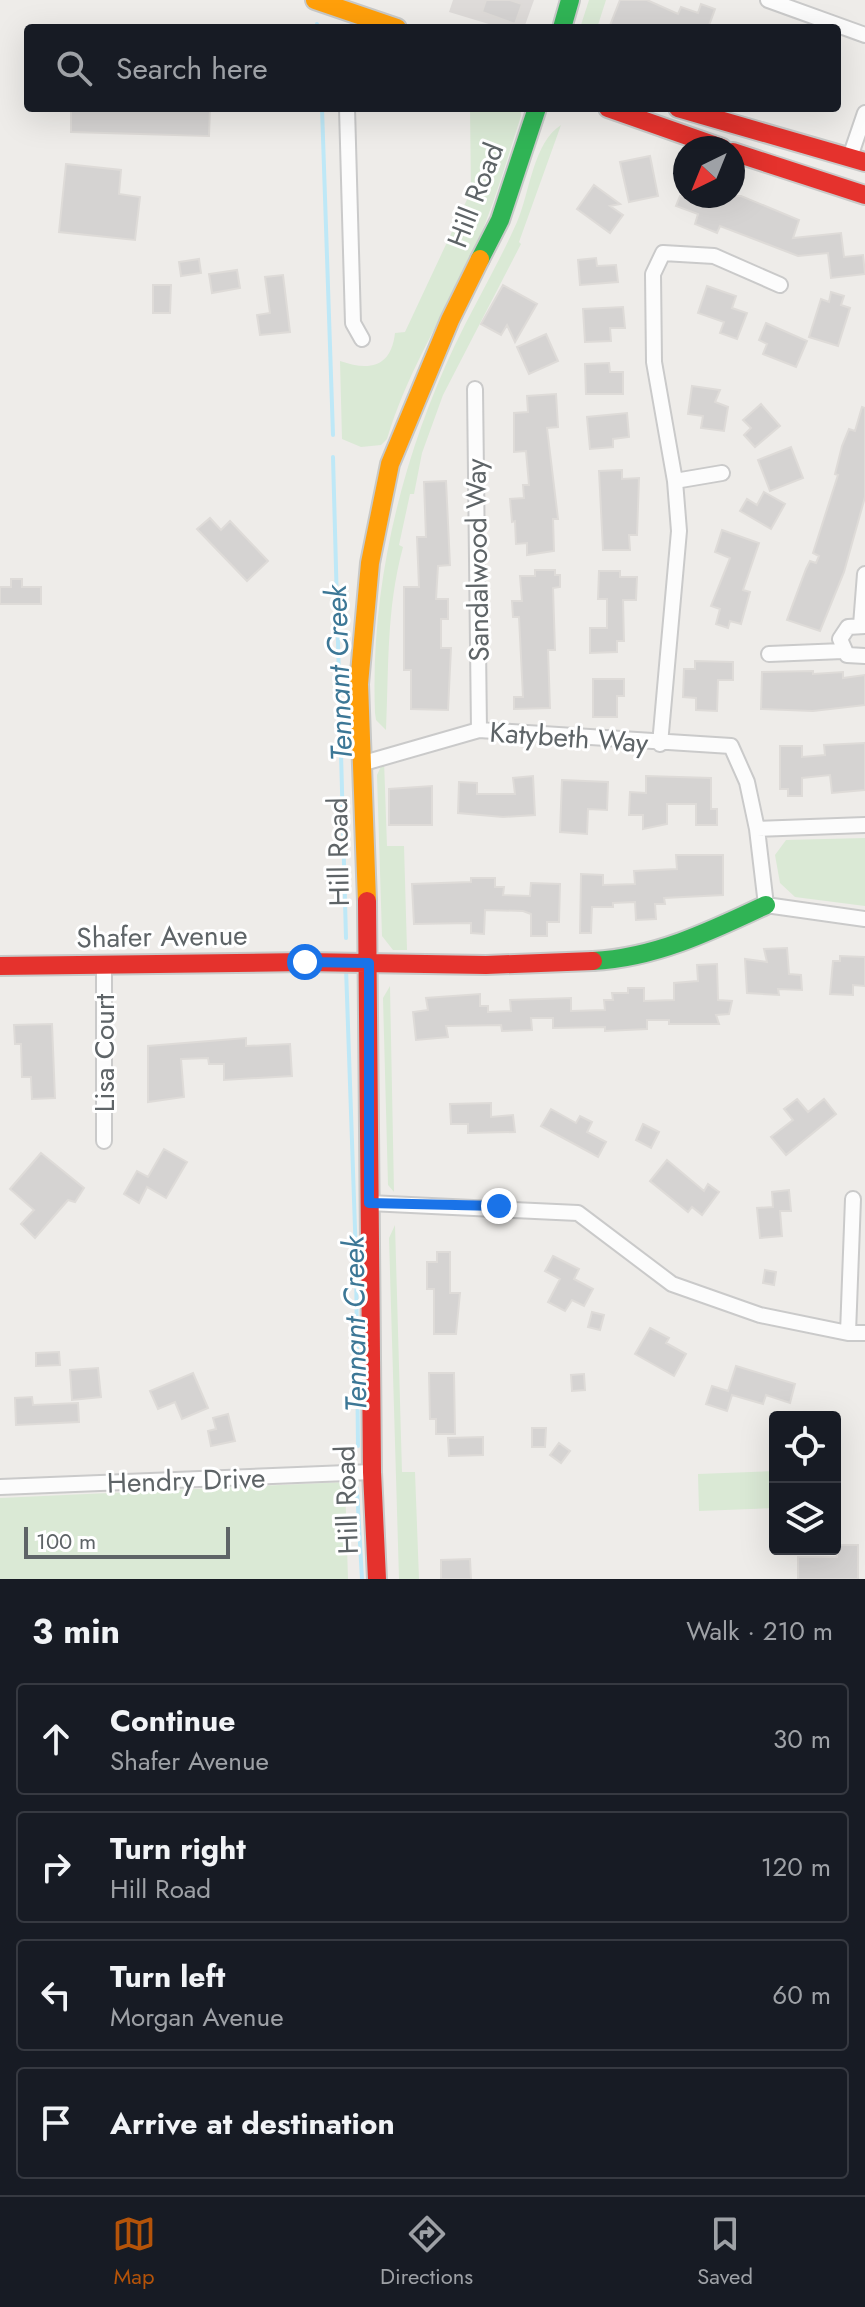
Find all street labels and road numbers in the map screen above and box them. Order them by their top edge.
street label: Hill Road [437,137,514,253]
street label: Sandalwood Way [455,457,500,662]
street label: Katybeth Way [488,711,650,764]
street label: Hill Road [317,797,360,907]
street label: Shafer Avenue [76,915,248,958]
street label: Lisa Court [84,993,125,1112]
street label: Hill Road [324,1445,369,1555]
street label: Hendry Drive [106,1457,266,1504]

